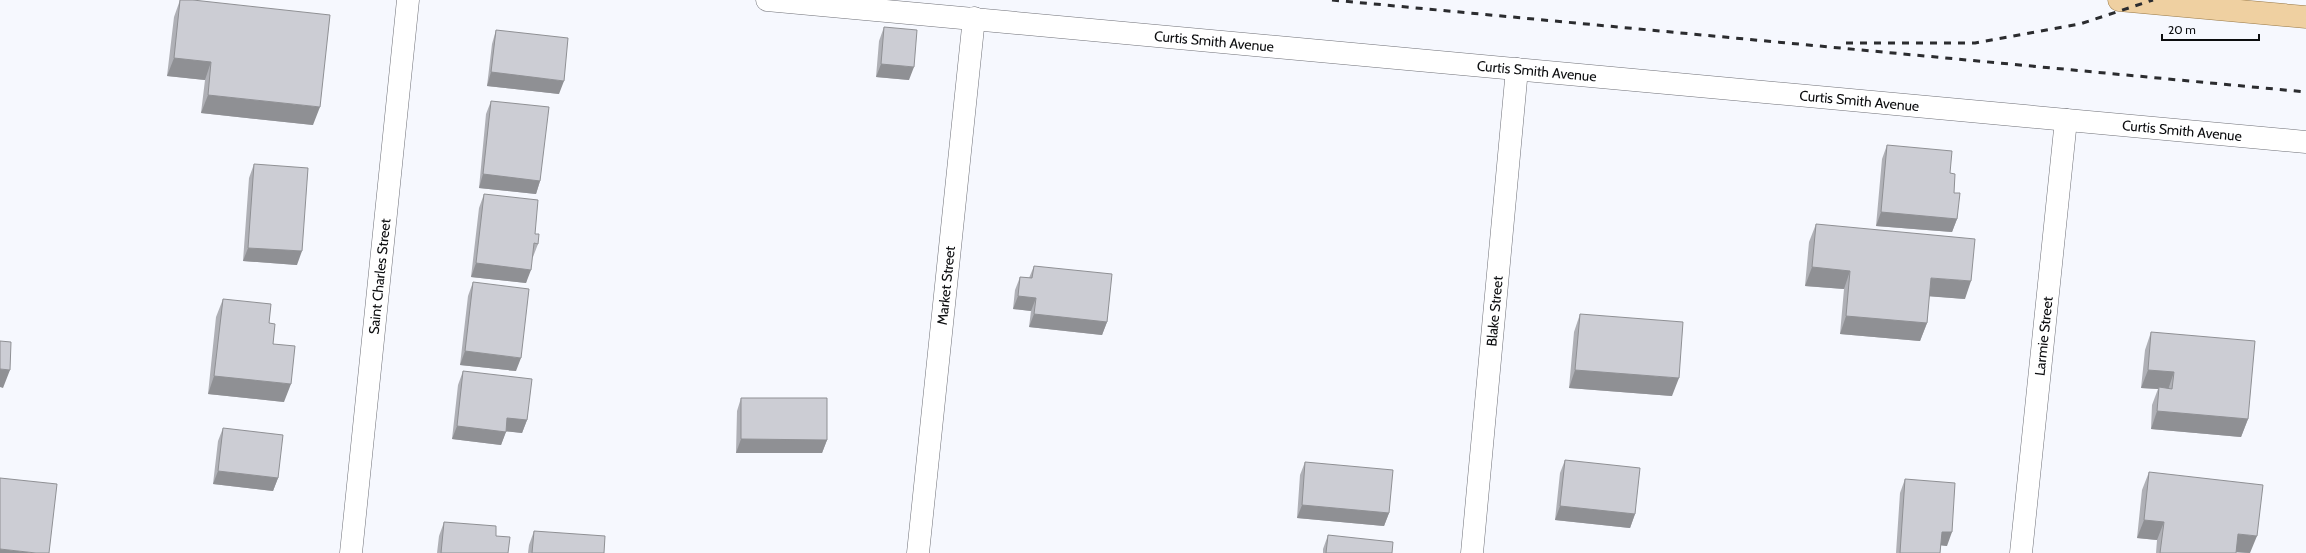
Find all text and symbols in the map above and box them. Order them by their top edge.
scale bar [2162,16,2259,42]
text: 20 m [2168,22,2196,37]
street label: Curtis Smith Avenue [1153,27,1275,56]
street label: Curtis Smith Avenue [1476,57,1597,85]
street label: Curtis Smith Avenue [1799,86,1920,115]
street label: Curtis Smith Avenue [2121,116,2243,145]
street label: Saint Charles Street [365,217,394,335]
street label: Market Street [933,245,959,326]
street label: Blake Street [1482,275,1507,347]
street label: Larmie Street [2030,295,2057,377]

